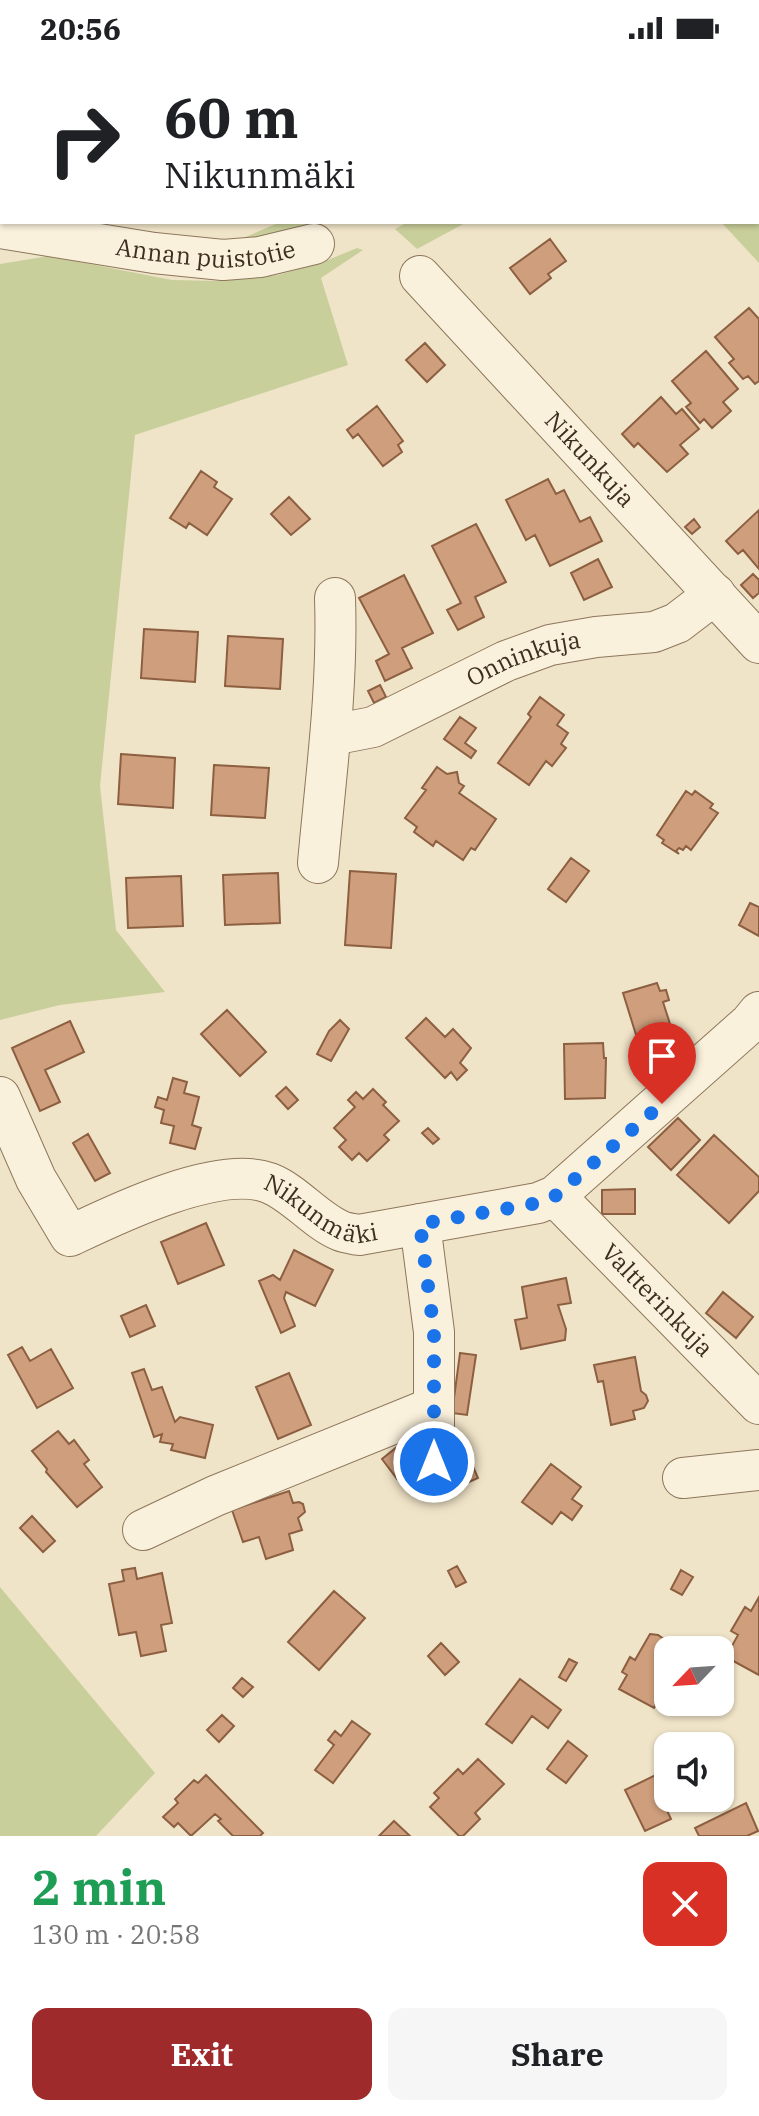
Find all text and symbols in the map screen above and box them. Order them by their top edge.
text: 20:56 [40,9,121,48]
text: 60 m [164,81,299,153]
icon: right [32,88,136,192]
text: Nikunmäki [164,151,356,198]
street label: Annan puistotie [114,230,298,275]
street label: Nikunkuja [538,404,643,514]
street label: Onninkuja [461,623,583,693]
pin [628,1022,696,1104]
icon: arrive [640,1034,684,1078]
street label: Nikunmäki [259,1166,380,1250]
street label: Valtterinkuja [595,1236,721,1363]
position arrow [392,1420,476,1504]
north arrow [654,1636,734,1716]
map controls [654,1636,734,1812]
button: sound [654,1732,734,1812]
text: 2 min [32,1856,166,1918]
button: close [643,1862,727,1946]
text: 130 m · 20:58 [32,1917,200,1951]
button: Exit [32,2008,372,2100]
button: Share [388,2008,727,2100]

